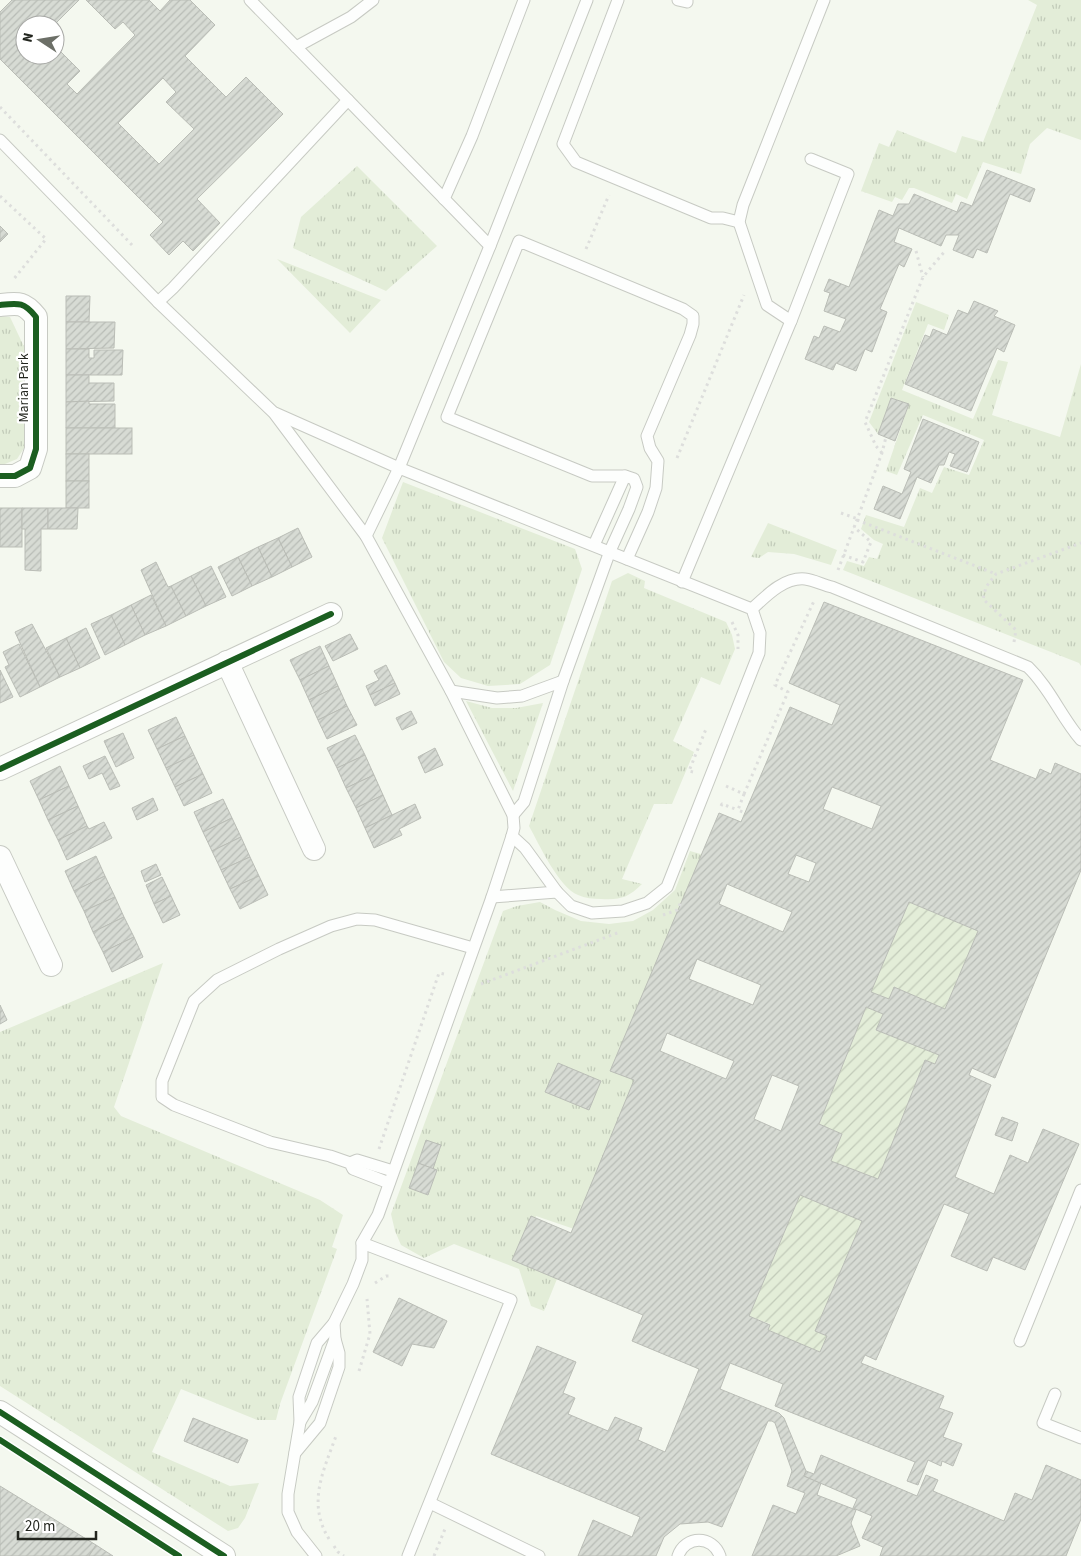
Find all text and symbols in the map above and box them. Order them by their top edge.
north arrow [15,15,65,65]
text: N [18,31,39,44]
street label: Marian Park [14,353,34,423]
scale bar [18,1508,95,1540]
text: 20 m [25,1516,55,1537]

